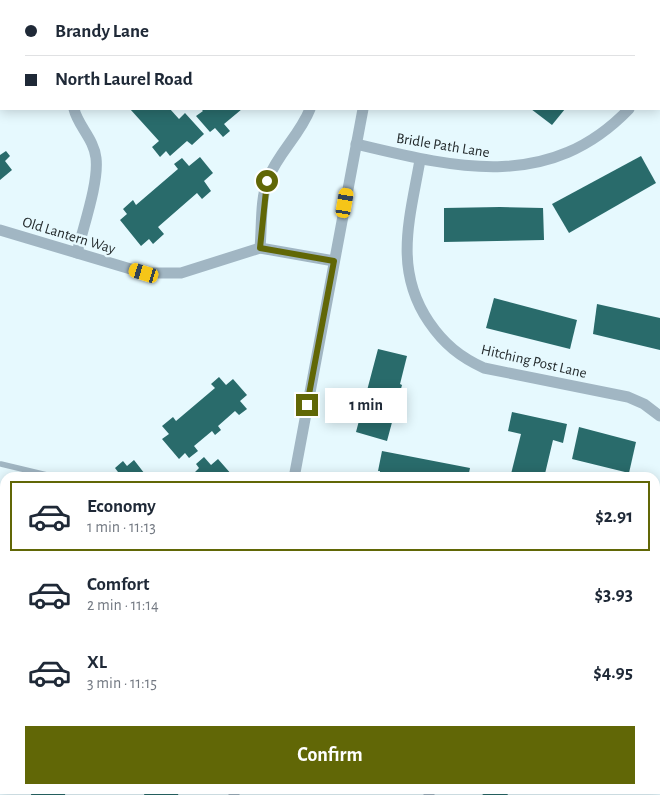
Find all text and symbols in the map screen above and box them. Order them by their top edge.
text: Brandy Lane [55,22,149,41]
text: North Laurel Road [55,70,193,89]
street label: Bridle Path Lane [395,131,491,160]
route start [256,170,278,192]
car [335,187,354,219]
street label: Old Lantern Way [21,214,118,257]
car [127,261,160,285]
street label: Hitching Post Lane [479,342,588,381]
callout: 1 min [324,388,407,422]
route end [296,394,318,416]
text: 1 min [349,397,383,413]
icon: car [27,494,72,539]
text: Economy [87,497,156,516]
text: $2.91 [595,507,633,526]
text: 1 min · 11:13 [87,519,156,535]
icon: car [27,572,72,617]
text: Comfort [87,575,149,594]
text: $3.93 [595,585,633,604]
text: 2 min · 11:14 [87,597,159,613]
icon: car [27,650,72,695]
text: XL [87,653,107,672]
text: $4.95 [593,663,633,682]
text: 3 min · 11:15 [87,675,157,691]
button: Confirm [25,726,635,784]

